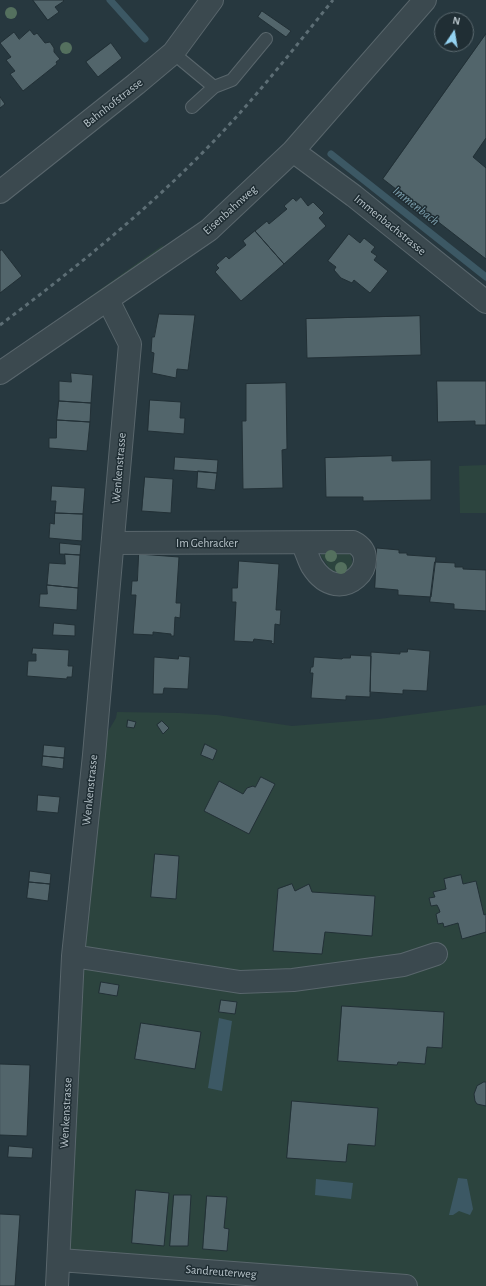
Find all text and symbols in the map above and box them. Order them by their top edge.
north arrow [434,12,474,52]
text: N [452,15,461,27]
street label: Bahnhofstrasse [80,75,146,131]
street label: Eisenbahnweg [200,182,260,238]
water label: Immenbach [390,183,442,229]
street label: Immenbachstrasse [351,192,429,258]
street label: Wenkenstrasse [109,432,129,504]
street label: Im Gehracker [176,536,238,550]
street label: Wenkenstrasse [79,754,101,826]
street label: Wenkenstrasse [57,1077,75,1149]
street label: Sandreuterweg [185,1262,257,1282]

